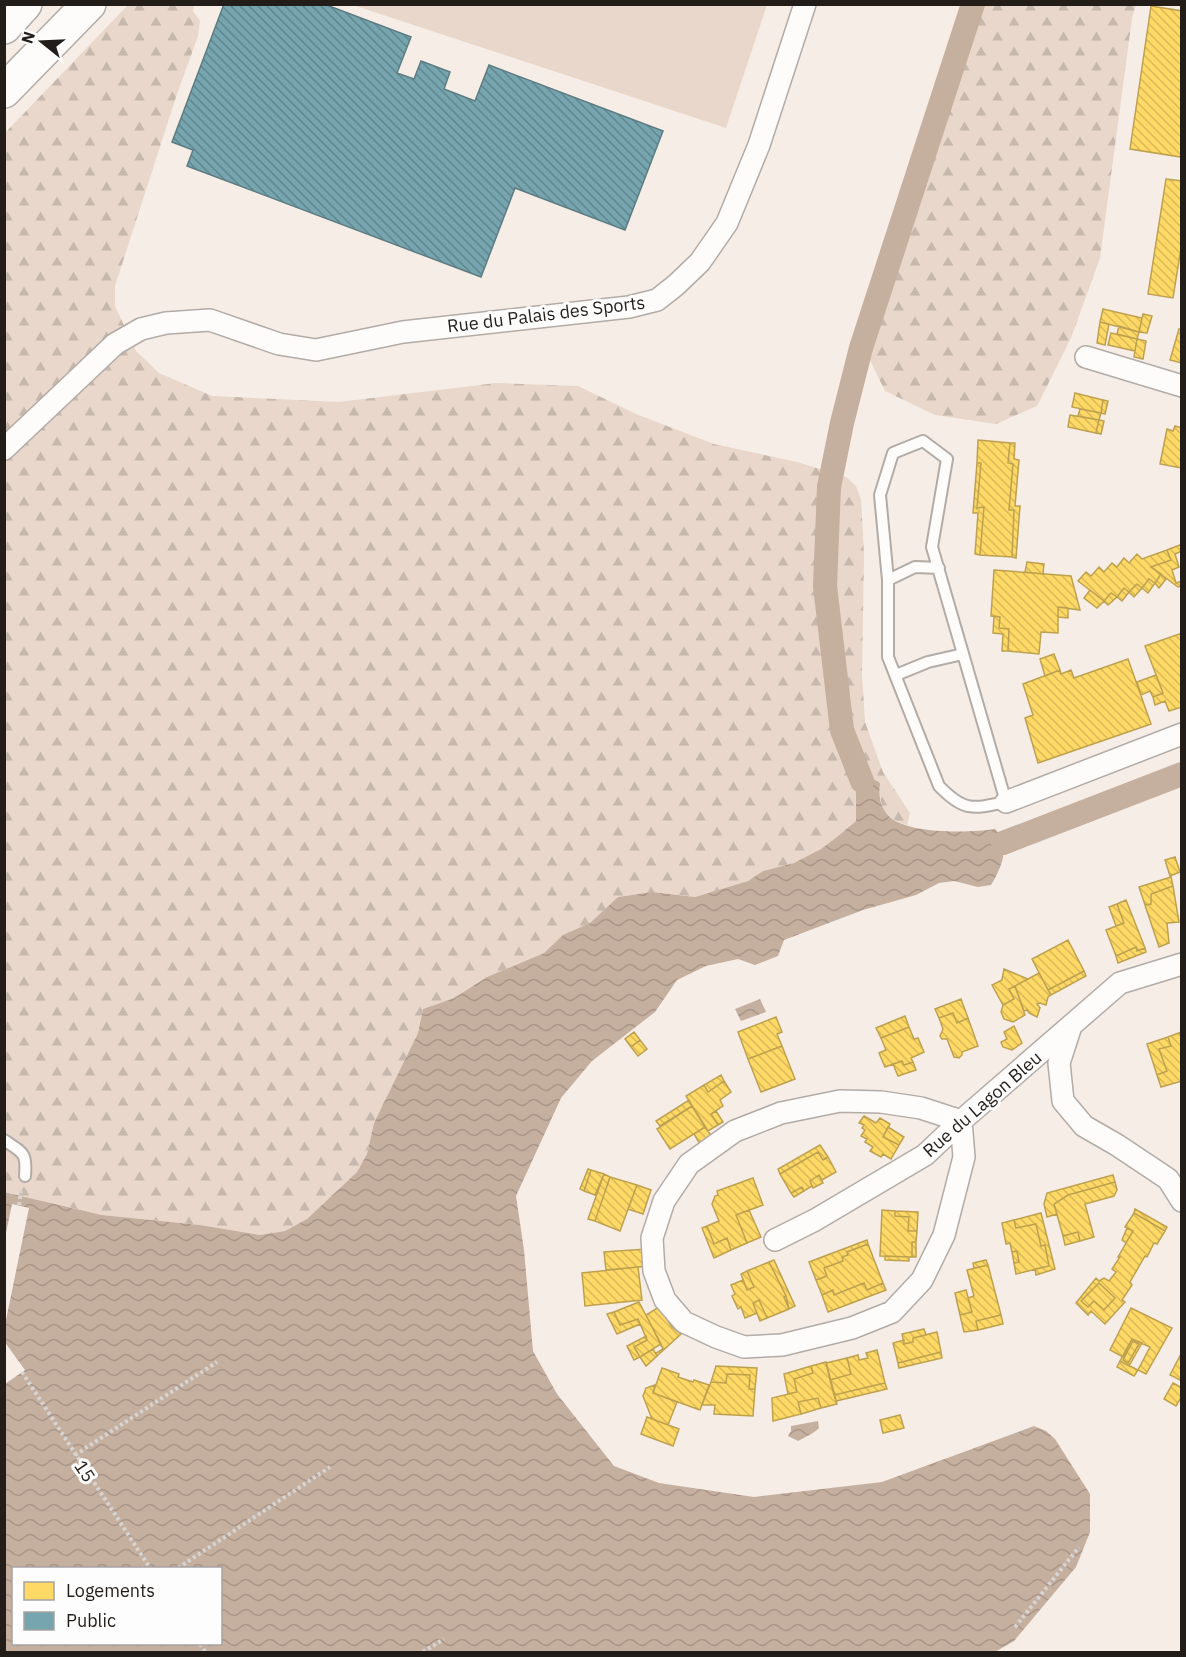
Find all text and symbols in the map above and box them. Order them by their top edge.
north arrow [12,12,72,72]
text: N [16,29,39,46]
street label: Rue du Palais des Sports [446,290,646,338]
street label: Rue du Lagon Bleu [918,1046,1046,1162]
street label: 15 [69,1456,101,1486]
legend [12,1567,222,1645]
text: Logements [66,1579,155,1602]
text: Public [66,1609,116,1632]

